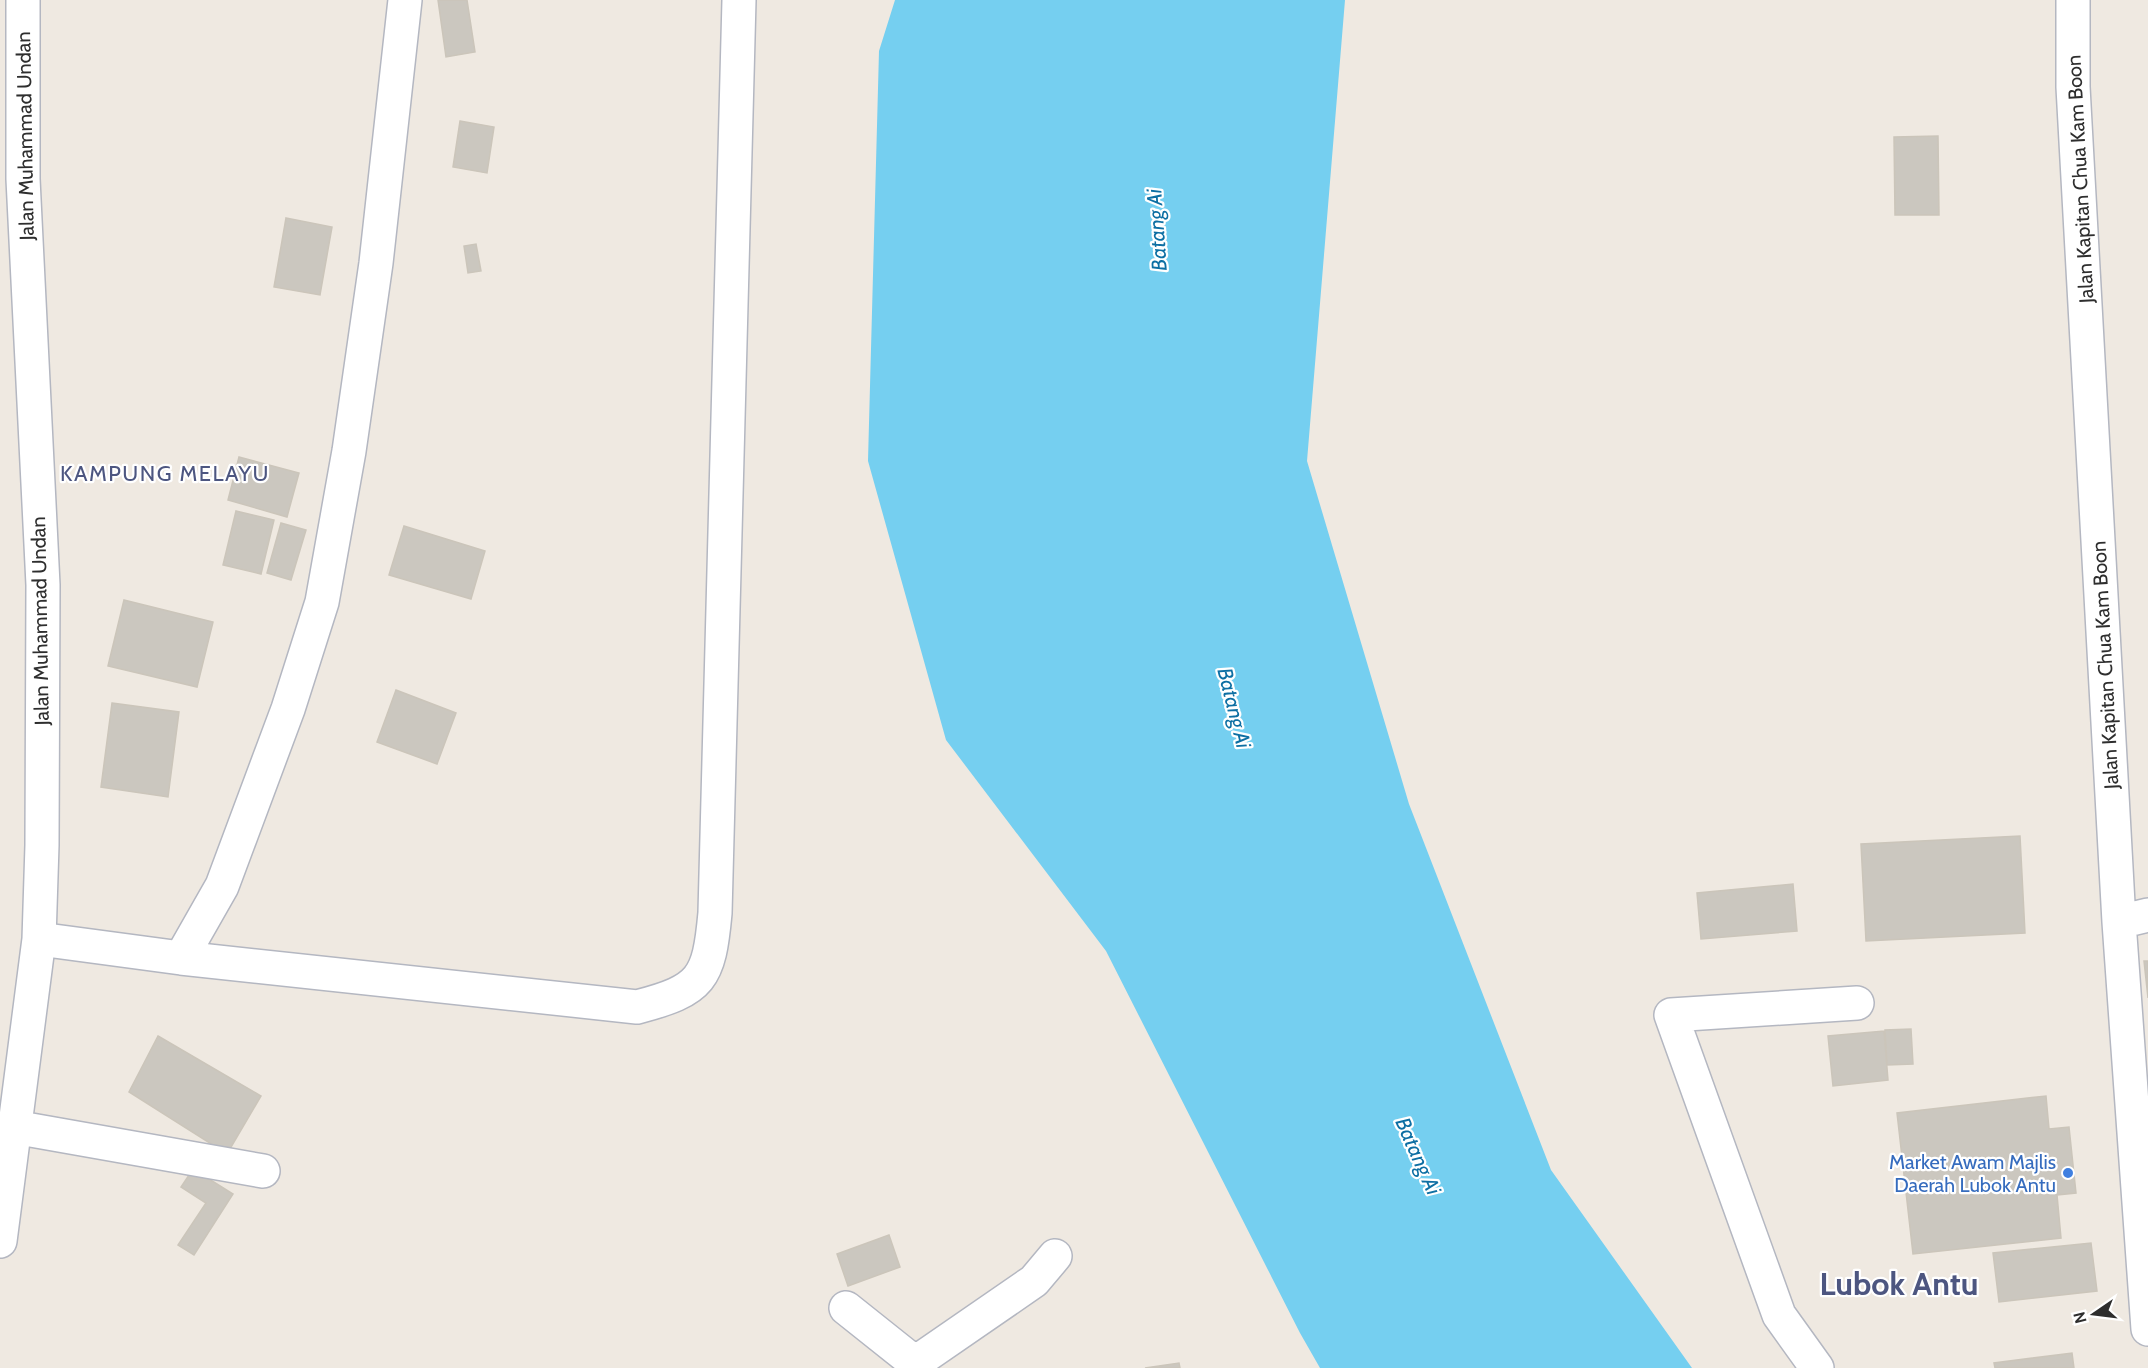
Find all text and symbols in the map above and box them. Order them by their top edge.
street label: Jalan Muhammad Undan [11,31,39,242]
street label: Jalan Kapitan Chua Kam Boon [2062,54,2099,305]
water label: Batang Ai [1141,188,1172,272]
district label: KAMPUNG MELAYU [60,460,270,487]
street label: Jalan Muhammad Undan [26,516,54,727]
street label: Jalan Kapitan Chua Kam Boon [2087,540,2124,791]
water label: Batang Ai [1212,665,1257,751]
water label: Batang Ai [1390,1113,1447,1199]
place label: Market Awam Majlis Daerah Lubok Antu [1889,1150,2056,1197]
marker: Market Awam Majlis Daerah Lubok Antu [2061,1166,2075,1180]
district label: Lubok Antu [1820,1264,1978,1303]
north arrow [2064,1284,2124,1344]
text: N [2069,1310,2091,1325]

